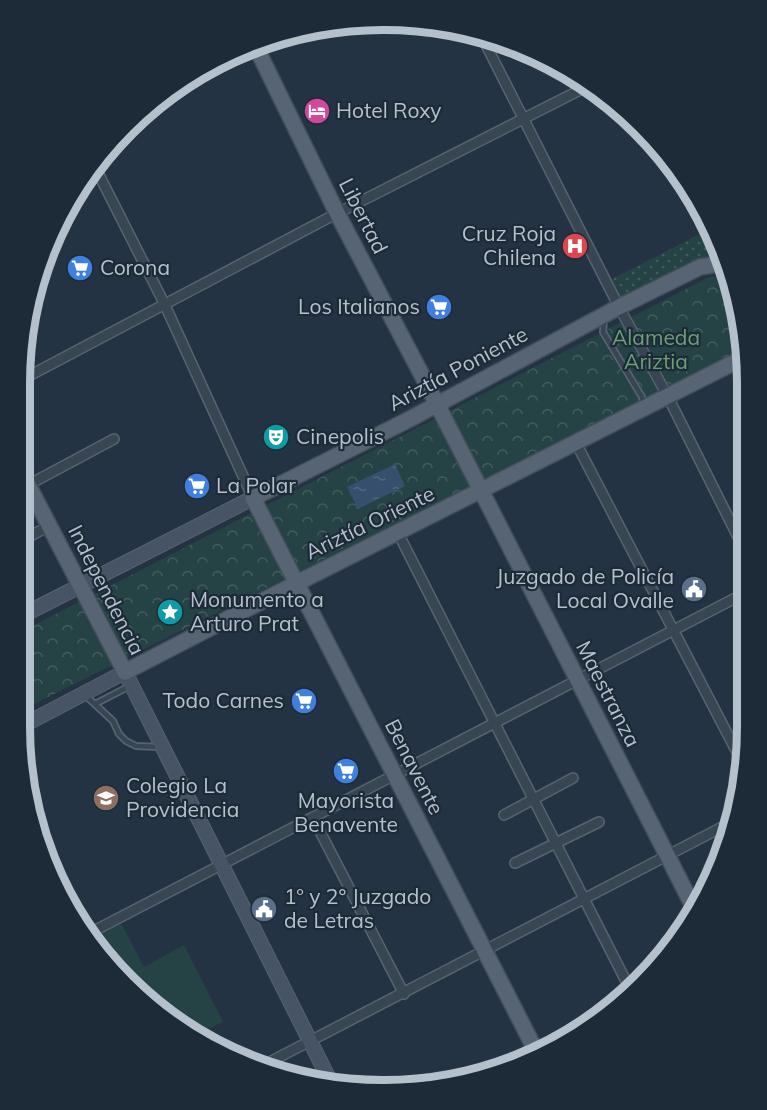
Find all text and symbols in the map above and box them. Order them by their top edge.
hotel icon: Hotel Roxy [302,96,332,126]
place label: Hotel Roxy [336,97,441,123]
street label: Libertad [334,173,394,258]
place label: Cruz Roja Chilena [462,220,556,270]
hospital icon: Cruz Roja Chilena [560,231,590,261]
supermarket icon: Corona [65,253,95,283]
place label: Corona [100,254,170,280]
supermarket icon: Los Italianos [424,292,454,322]
place label: Los Italianos [298,293,420,319]
street label: Ariztía Poniente [383,320,532,416]
park label: Alameda Ariztia [612,324,700,374]
theatre icon: Cinepolis [261,422,291,452]
place label: Cinepolis [296,423,384,449]
supermarket icon: La Polar [182,471,212,501]
place label: La Polar [216,472,296,498]
street label: Ariztía Oriente [301,480,438,565]
street label: Independencia [63,520,151,659]
place label: Juzgado de Policía Local Ovalle [496,563,674,613]
public building icon: Juzgado de Policía Local Ovalle [679,574,709,604]
place label: Monumento a Arturo Prat [190,586,324,636]
place icon: Monumento a Arturo Prat [155,597,185,627]
street label: Maestranza [571,636,647,751]
supermarket icon: Todo Carnes [289,686,319,716]
place label: Todo Carnes [162,687,284,713]
street label: Benavente [380,714,450,819]
supermarket icon: Mayorista Benavente [331,756,361,786]
place label: Colegio La Providencia [126,772,239,822]
school or university icon: Colegio La Providencia [91,783,121,813]
place label: Mayorista Benavente [294,787,398,837]
place label: 1º y 2° Juzgado de Letras [284,883,431,933]
public building icon: 1º y 2° Juzgado de Letras [249,894,279,924]

